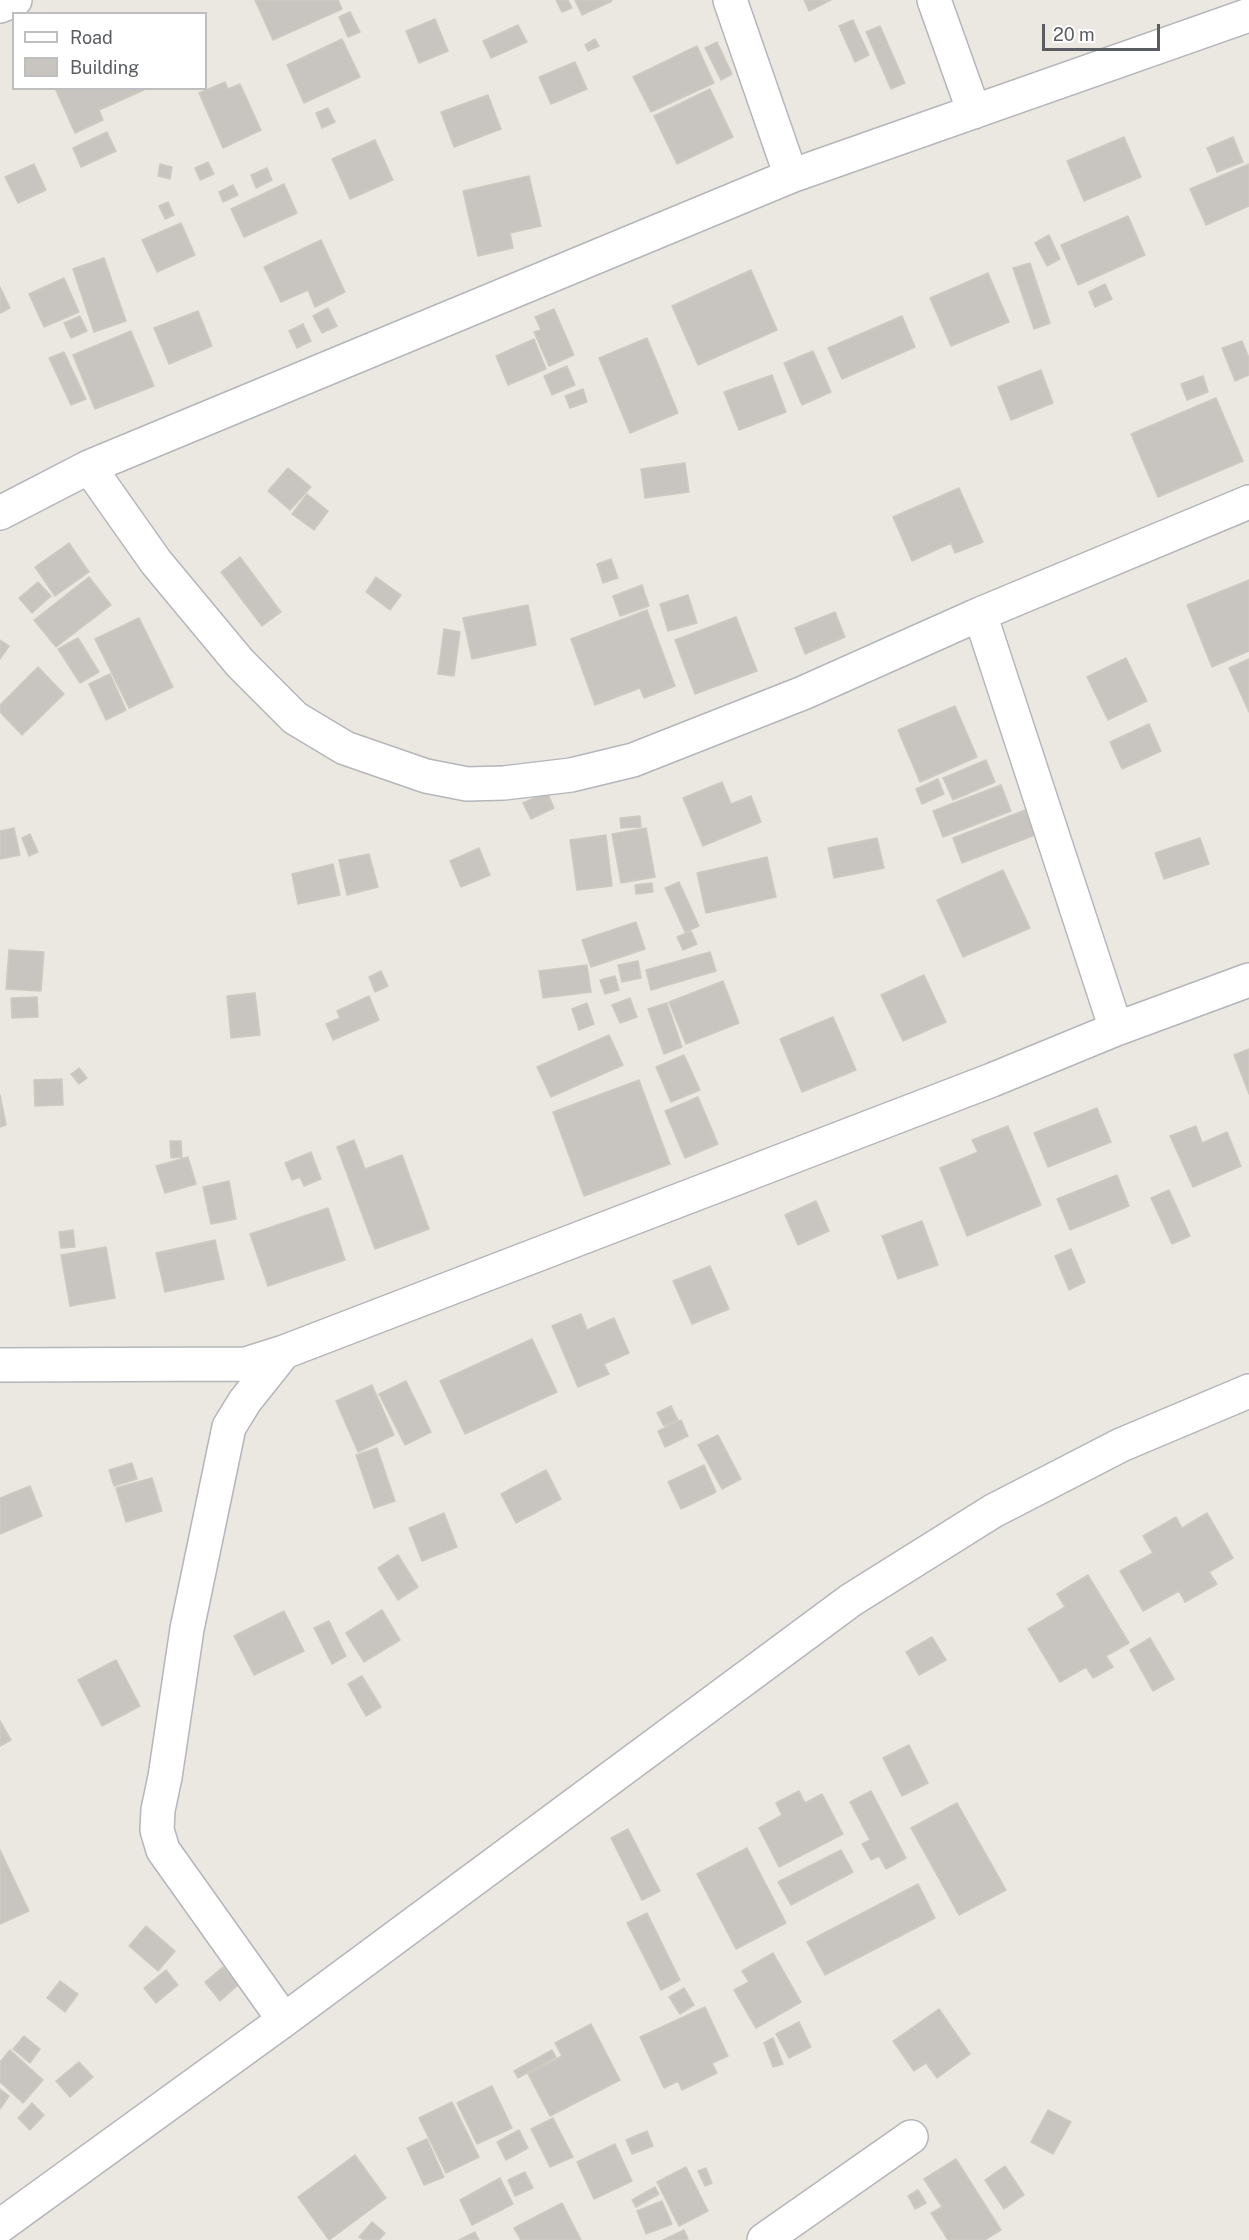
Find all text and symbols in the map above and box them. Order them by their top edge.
legend [12,12,207,90]
scale bar [1045,12,1164,50]
text: 20 m [1053,24,1095,45]
text: Road [70,27,113,48]
text: Building [70,57,139,78]

